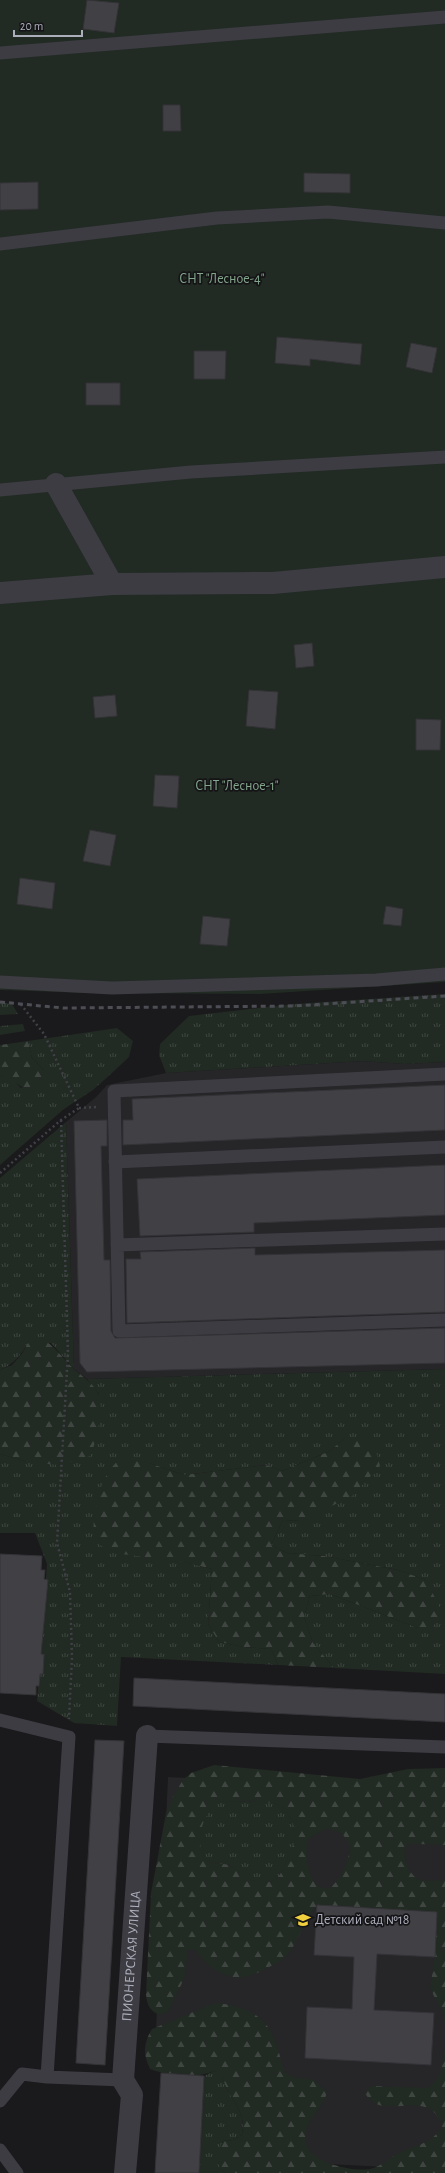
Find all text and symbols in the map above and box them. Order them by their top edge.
scale bar [14,12,82,38]
text: 20 m [20,20,43,32]
park label: СНТ "Лесное-4" [179,272,265,286]
park label: СНТ "Лесное-1" [195,779,279,793]
street label: ПИОНЕРСКАЯ УЛИЦА [120,1890,143,2022]
school or university icon: Детский сад №18 [294,1911,312,1929]
place label: Детский сад №18 [315,1913,409,1927]

